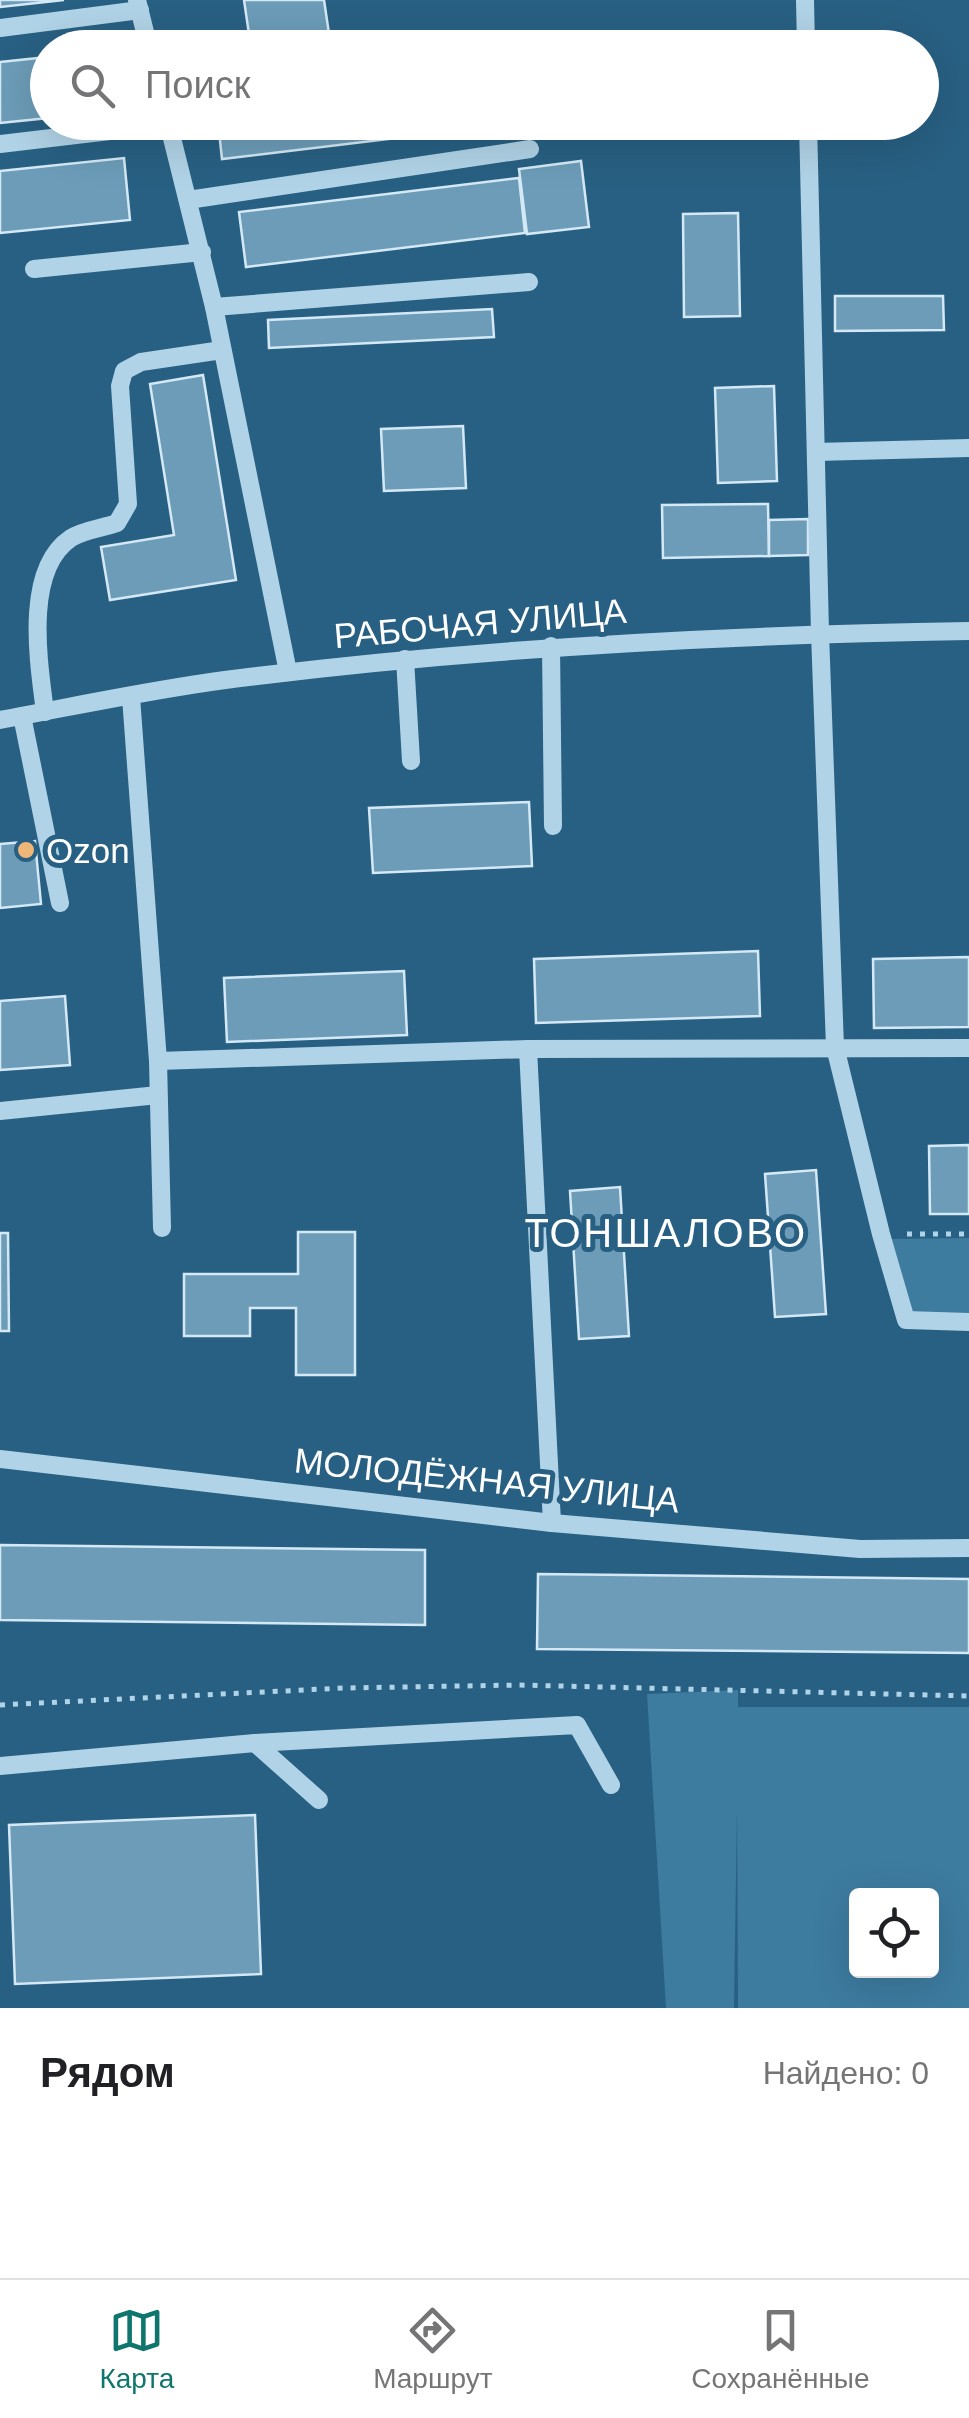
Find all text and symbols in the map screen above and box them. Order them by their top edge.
search box [30,30,939,140]
icon: search [65,58,120,113]
text: Поиск [145,64,250,106]
street label: РАБОЧАЯ УЛИЦА [332,591,629,655]
place label: Ozon [46,831,130,870]
marker: Ozon [15,839,37,861]
district label: ТОНШАЛОВО [524,1211,808,1255]
street label: МОЛОДЁЖНАЯ УЛИЦА [293,1440,682,1520]
map controls [849,1888,939,1978]
button: locate [849,1888,939,1978]
text: Рядом [40,2049,175,2096]
text: Найдено: 0 [763,2055,929,2091]
tab: Карта [99,2303,174,2395]
tab: Маршрут [373,2303,492,2395]
tab: Сохранённые [691,2303,870,2395]

